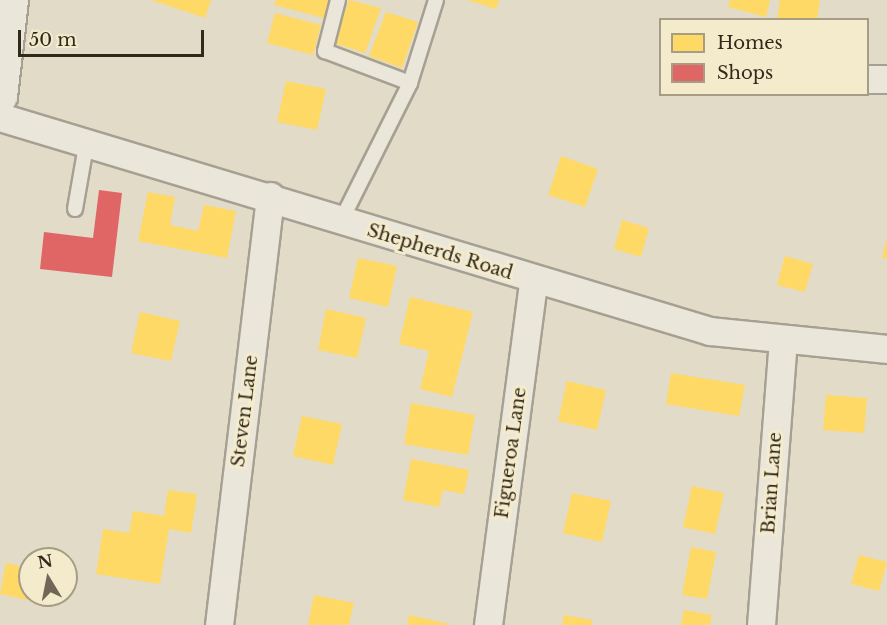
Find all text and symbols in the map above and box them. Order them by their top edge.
scale bar [21,18,207,56]
legend [659,18,869,96]
text: 50 m [29,29,77,51]
text: Homes [717,32,783,54]
text: Shops [717,62,773,84]
street label: Shepherds Road [365,220,515,284]
street label: Steven Lane [227,354,263,468]
street label: Figueroa Lane [491,386,531,520]
street label: Brian Lane [758,431,786,535]
north arrow [18,547,78,607]
text: N [36,550,54,572]

